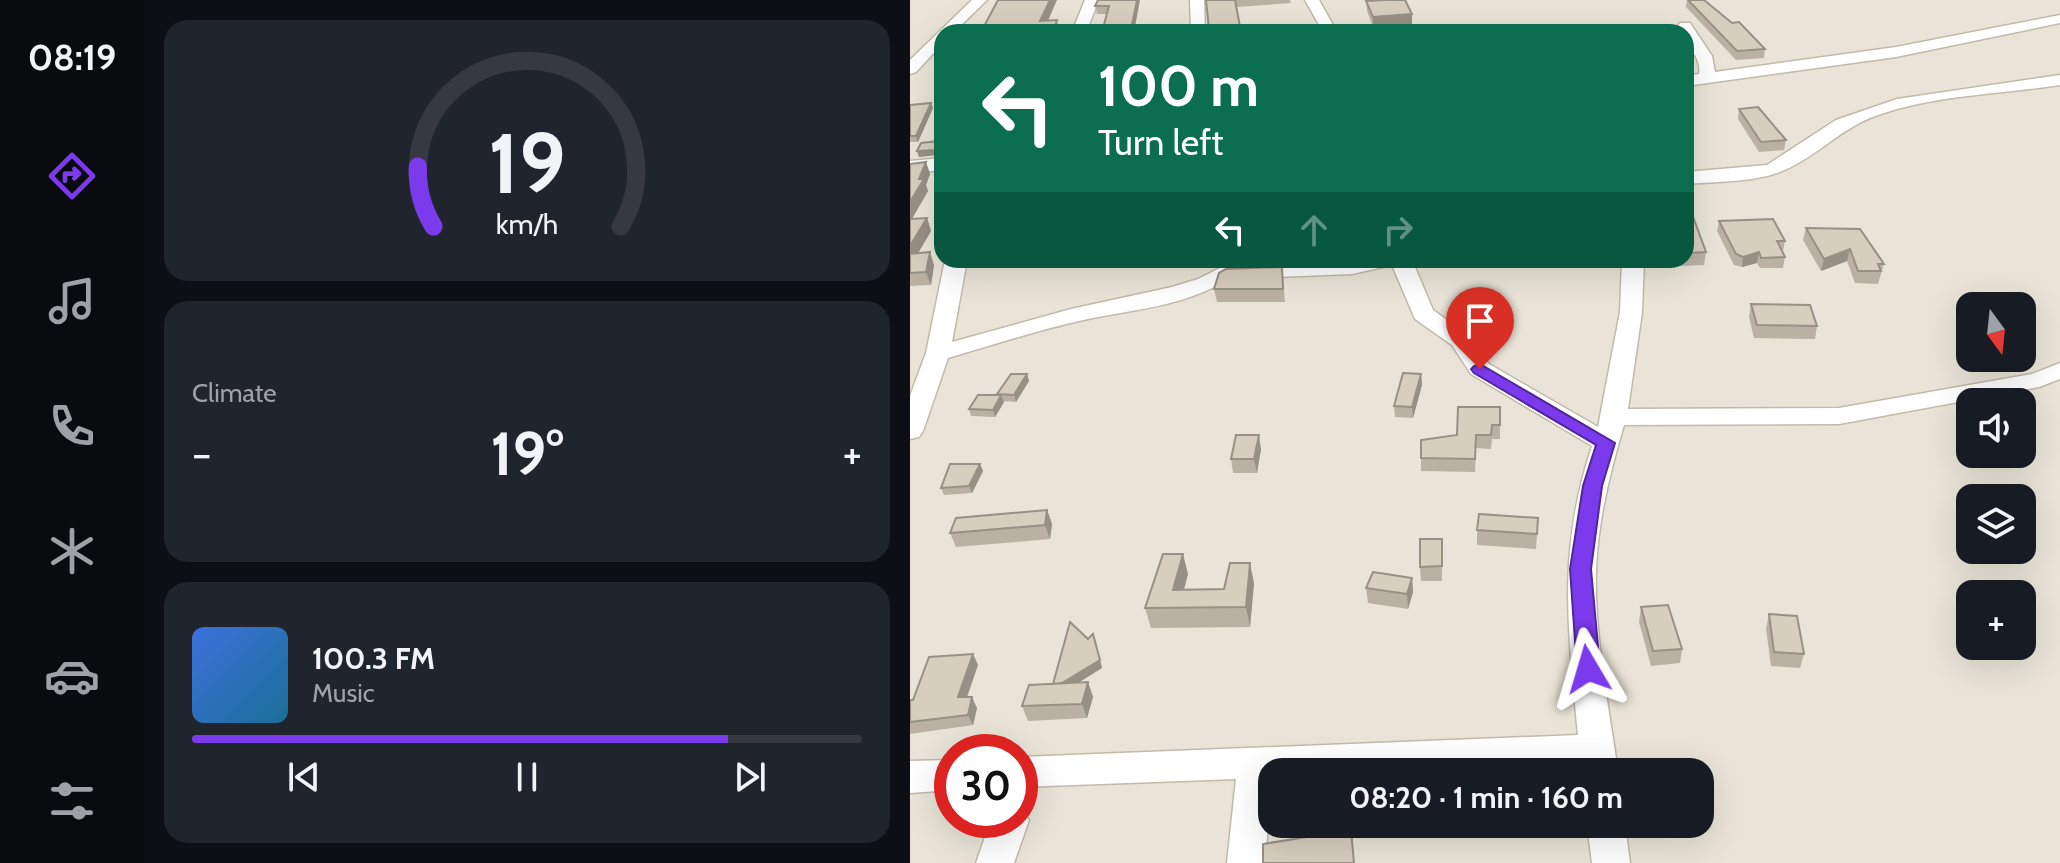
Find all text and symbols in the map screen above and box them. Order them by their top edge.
text: 08:19 [28,35,116,79]
text: 100 m [1098,52,1259,120]
icon: left [966,56,1070,160]
text: 19 [488,112,566,213]
text: Turn left [1098,120,1223,164]
icon: directions [44,148,100,204]
text: km/h [496,206,558,241]
icon: left [1208,208,1252,252]
icon: ahead [1292,208,1336,252]
icon: right [1376,208,1420,252]
icon: music [44,273,100,329]
pin [1446,287,1514,369]
north arrow [1956,292,2036,372]
map controls [1956,292,2036,660]
icon: arrive [1458,299,1502,343]
text: Climate [192,377,277,409]
button: sound [1956,388,2036,468]
icon: phone [44,398,100,454]
text: 19° [490,417,564,490]
text: − [192,427,211,480]
text: + [843,427,862,480]
button: layers [1956,484,2036,564]
icon: climate [44,523,100,579]
button: + [1956,580,2036,660]
position arrow [1546,627,1630,711]
text: 100.3 FM [312,640,435,677]
icon: car [44,648,100,704]
text: Music [312,677,375,709]
speed limit sign: 30 [934,734,1038,838]
icon: previous [282,755,326,799]
icon: pause [505,755,549,799]
icon: next [728,755,772,799]
icon: filters [44,773,100,829]
text: 08:20 · 1 min · 160 m [1349,779,1623,816]

